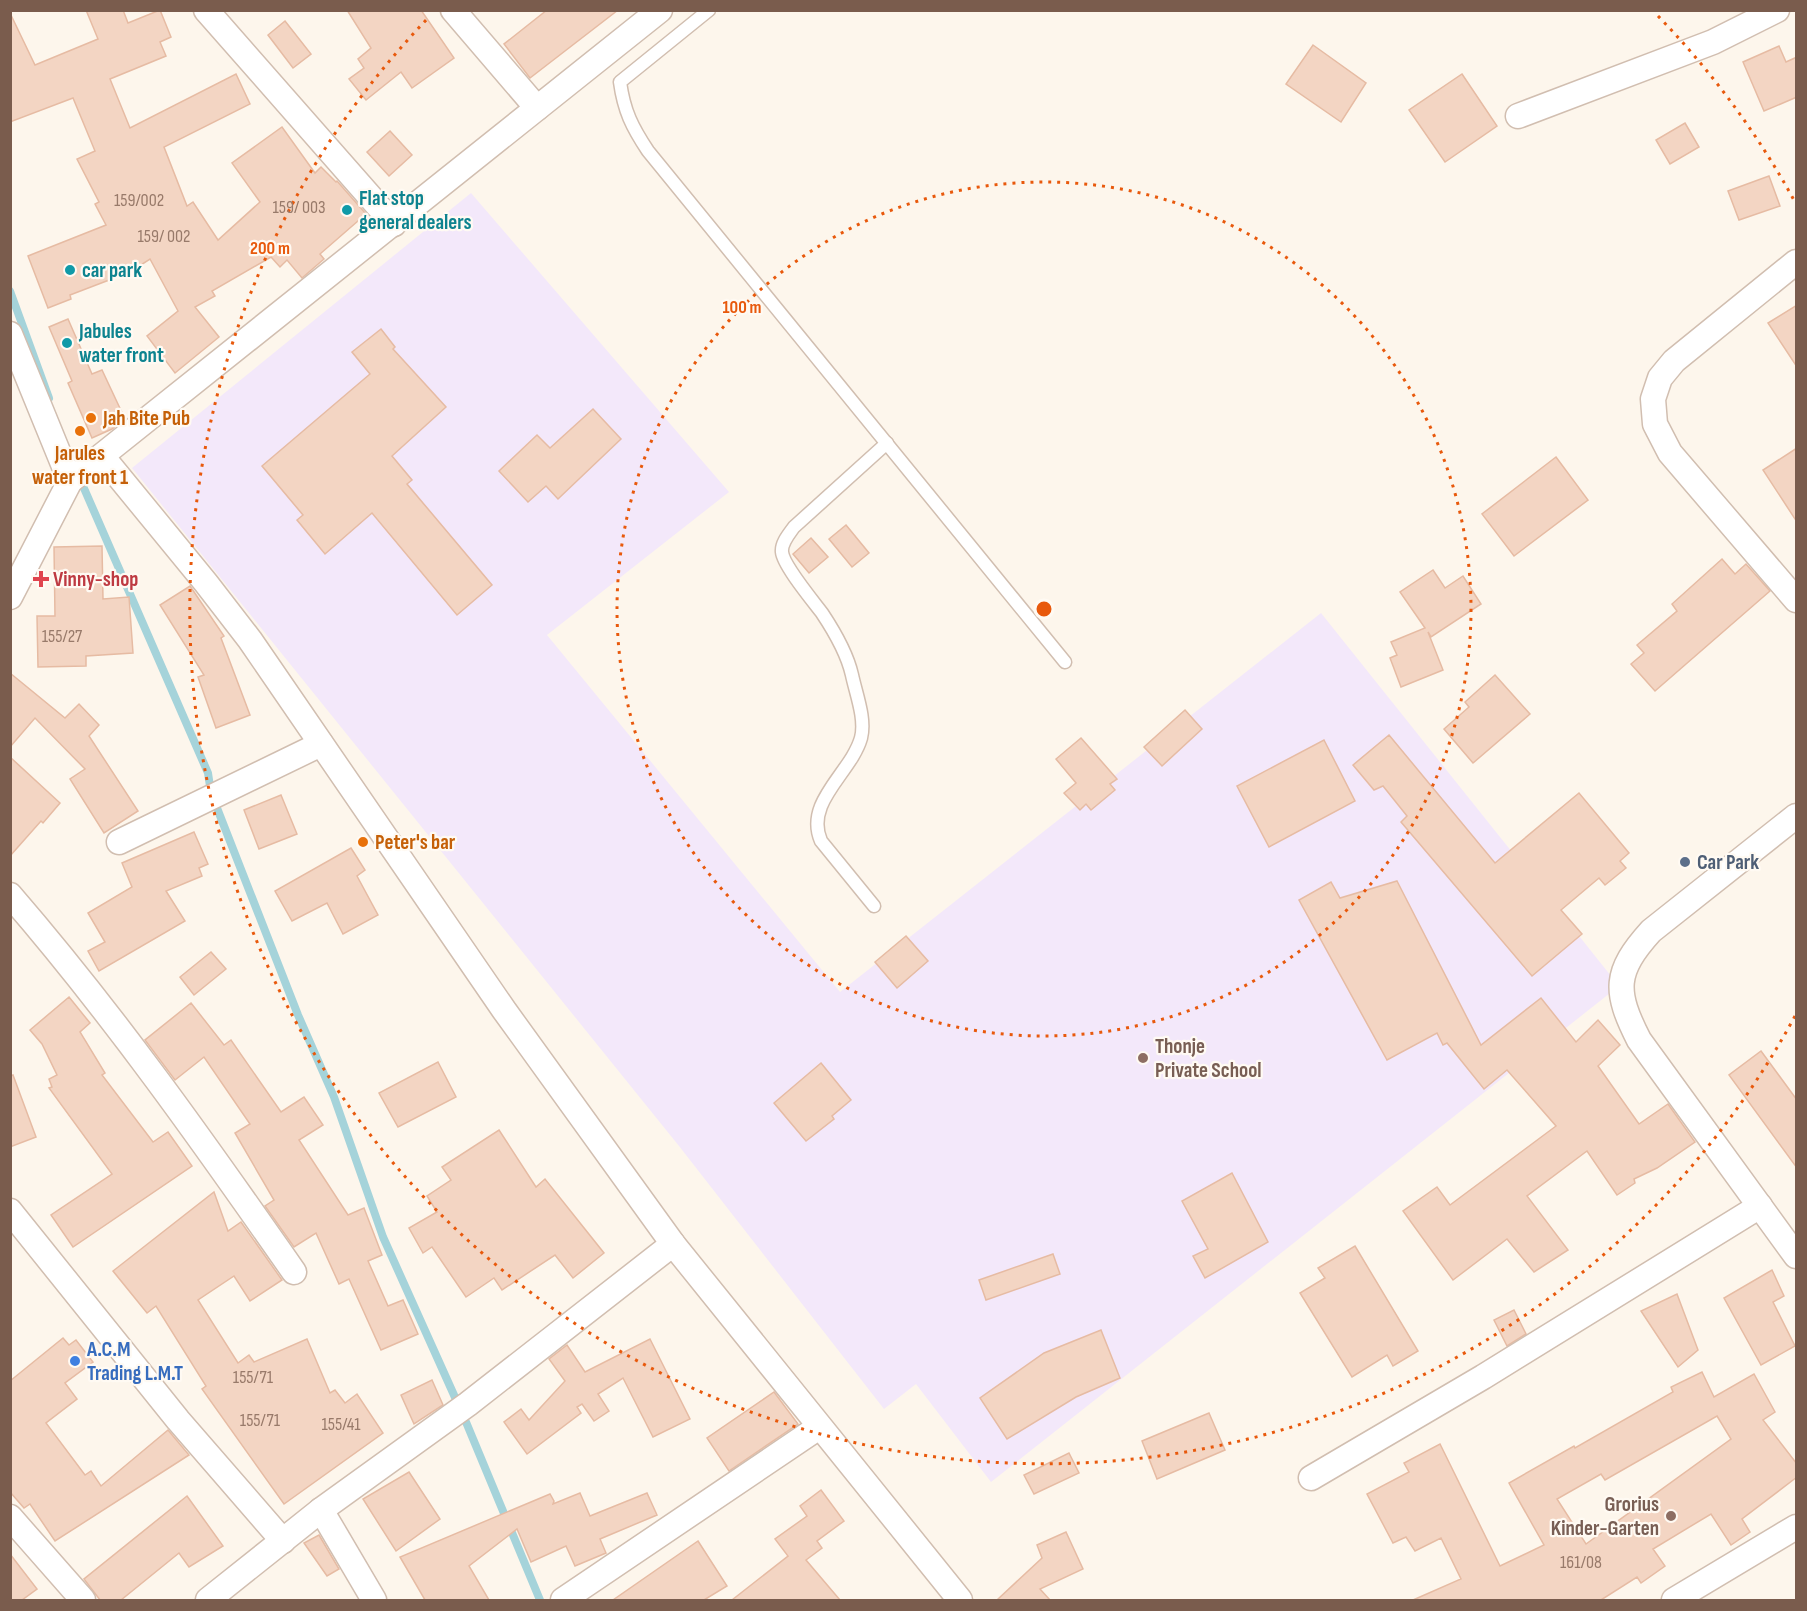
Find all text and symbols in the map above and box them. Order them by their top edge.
place label: Flat stop general dealers [359,186,472,235]
house number: 159/002 [114,190,164,211]
house number: 159/ 003 [272,197,326,218]
marker: Flat stop general dealers [340,203,354,217]
house number: 159/ 002 [137,226,191,247]
text: 200 m [250,238,290,259]
place label: car park [82,258,142,283]
marker: car park [63,263,77,277]
text: 100 m [723,297,762,318]
place label: Jabules water front [78,319,164,368]
marker: Jabules water front [60,336,74,350]
place label: Jah Bite Pub [102,406,190,431]
marker: Jah Bite Pub [84,411,98,425]
marker: Jarules water front 1 [73,424,87,438]
place label: Jarules water front 1 [32,441,128,490]
place label: Vinny-shop [53,567,138,592]
marker: Vinny-shop [34,572,48,586]
centre of rings [1034,599,1054,619]
house number: 155/27 [42,626,83,647]
place label: Peter's bar [375,830,456,855]
marker: Peter's bar [356,835,370,849]
place label: Car Park [1697,850,1759,875]
marker: Car Park [1678,855,1692,869]
place label: Thonje Private School [1155,1034,1262,1083]
marker: Thonje Private School [1136,1051,1150,1065]
place label: A.C.M Trading L.M.T [86,1337,183,1386]
marker: A.C.M Trading L.M.T [68,1354,82,1368]
house number: 155/71 [233,1367,274,1388]
house number: 155/71 [240,1410,281,1431]
house number: 155/41 [321,1414,361,1435]
place label: Grorius Kinder-Garten [1551,1492,1659,1541]
marker: Grorius Kinder-Garten [1664,1509,1678,1523]
house number: 161/08 [1560,1552,1602,1573]

